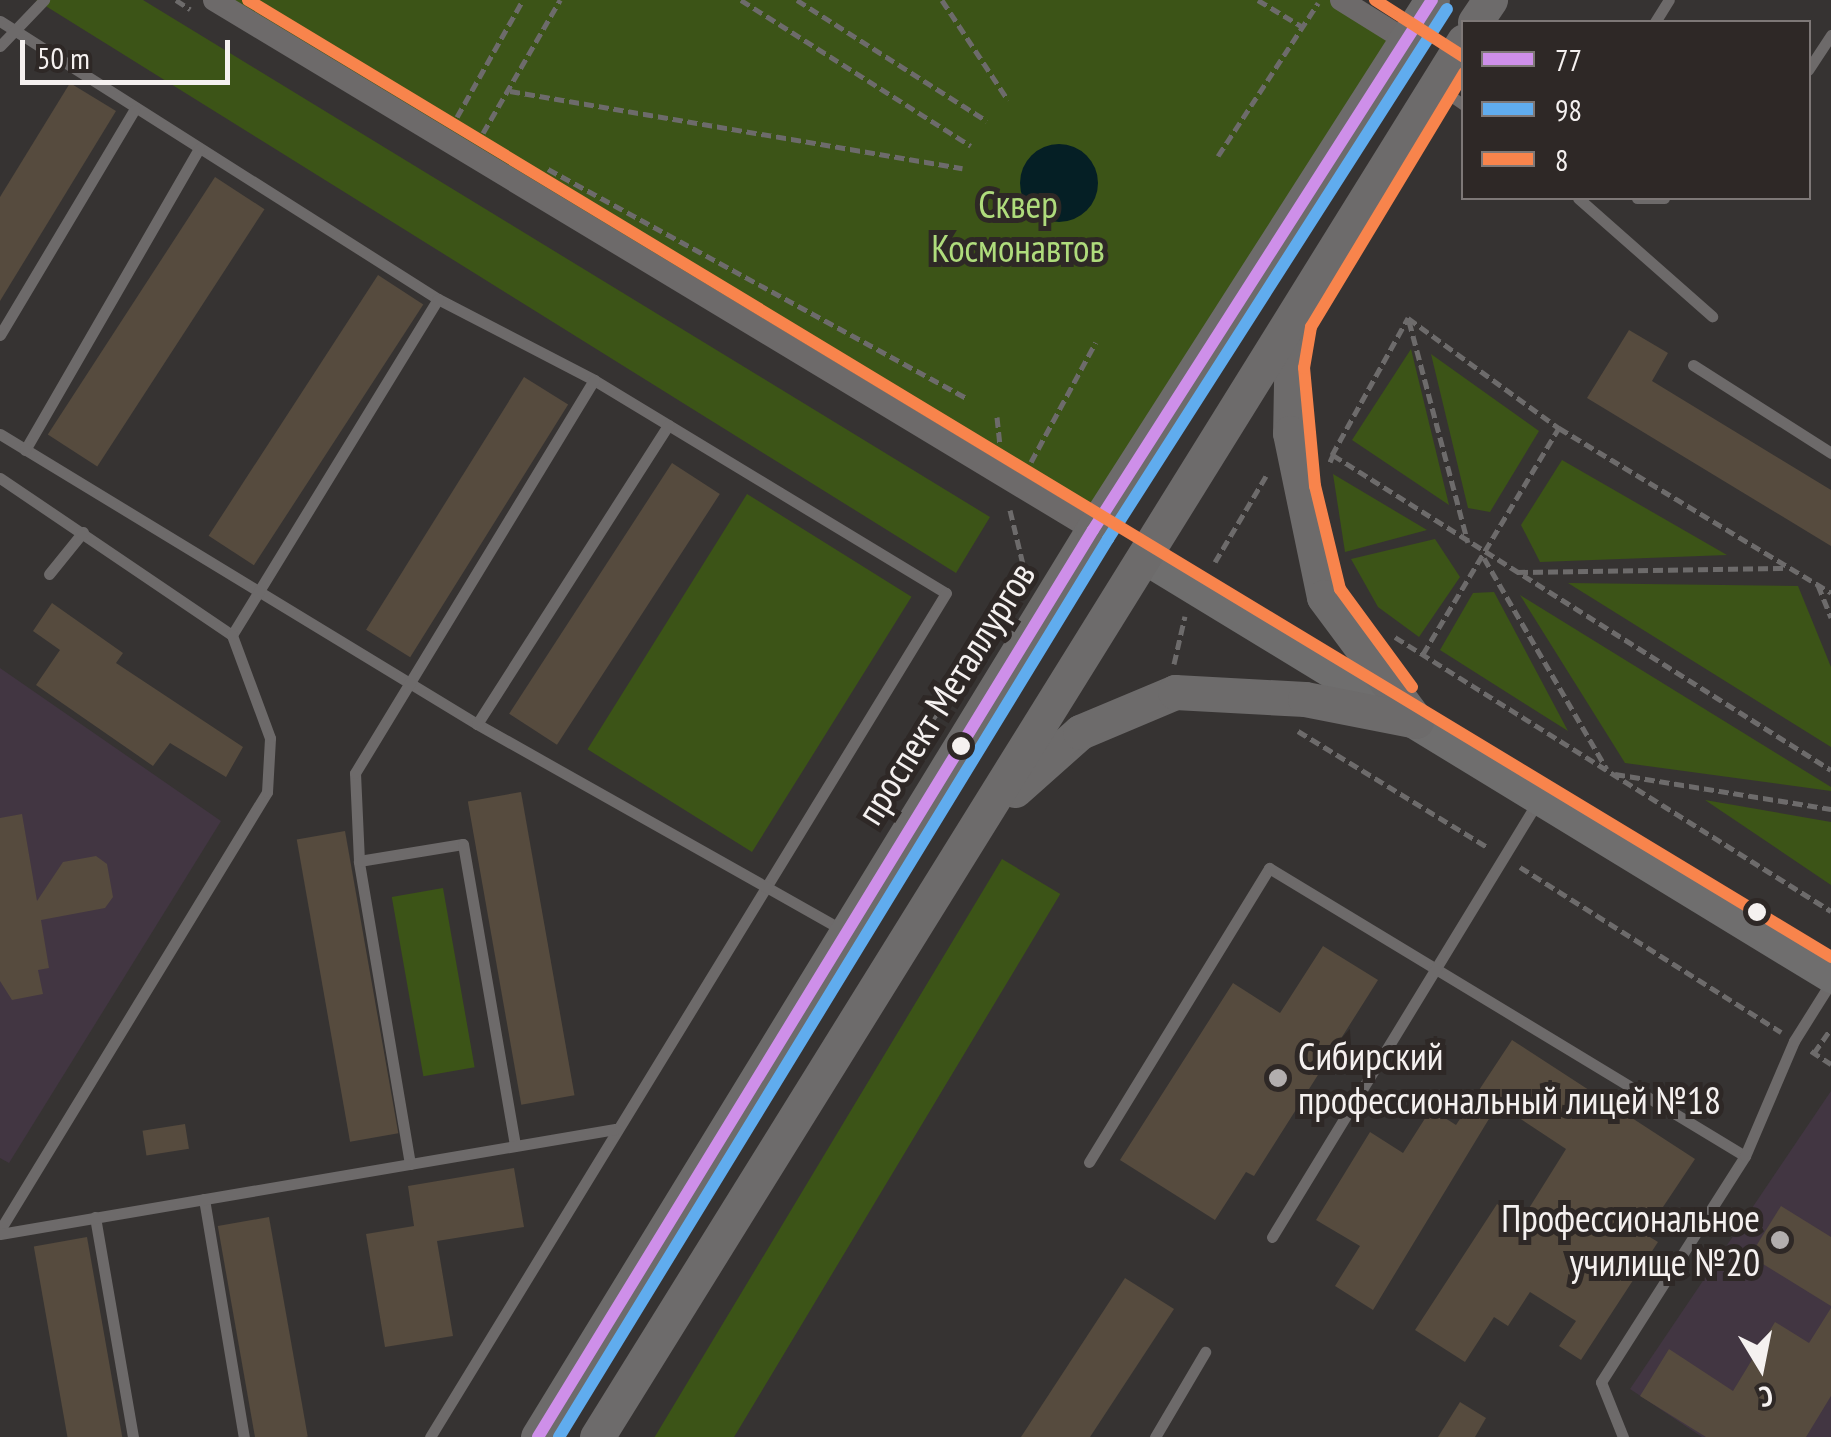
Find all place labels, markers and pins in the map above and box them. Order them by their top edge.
unlabelled marker [951,736,971,756]
unlabelled marker [1747,902,1767,922]
place label: Сибирский профессиональный лицей №18 [1298,1033,1721,1122]
marker: Сибирский профессиональный лицей №18 [1267,1067,1289,1089]
place label: Профессиональное училище №20 [1501,1195,1760,1284]
marker: Профессиональное училище №20 [1769,1229,1791,1251]

